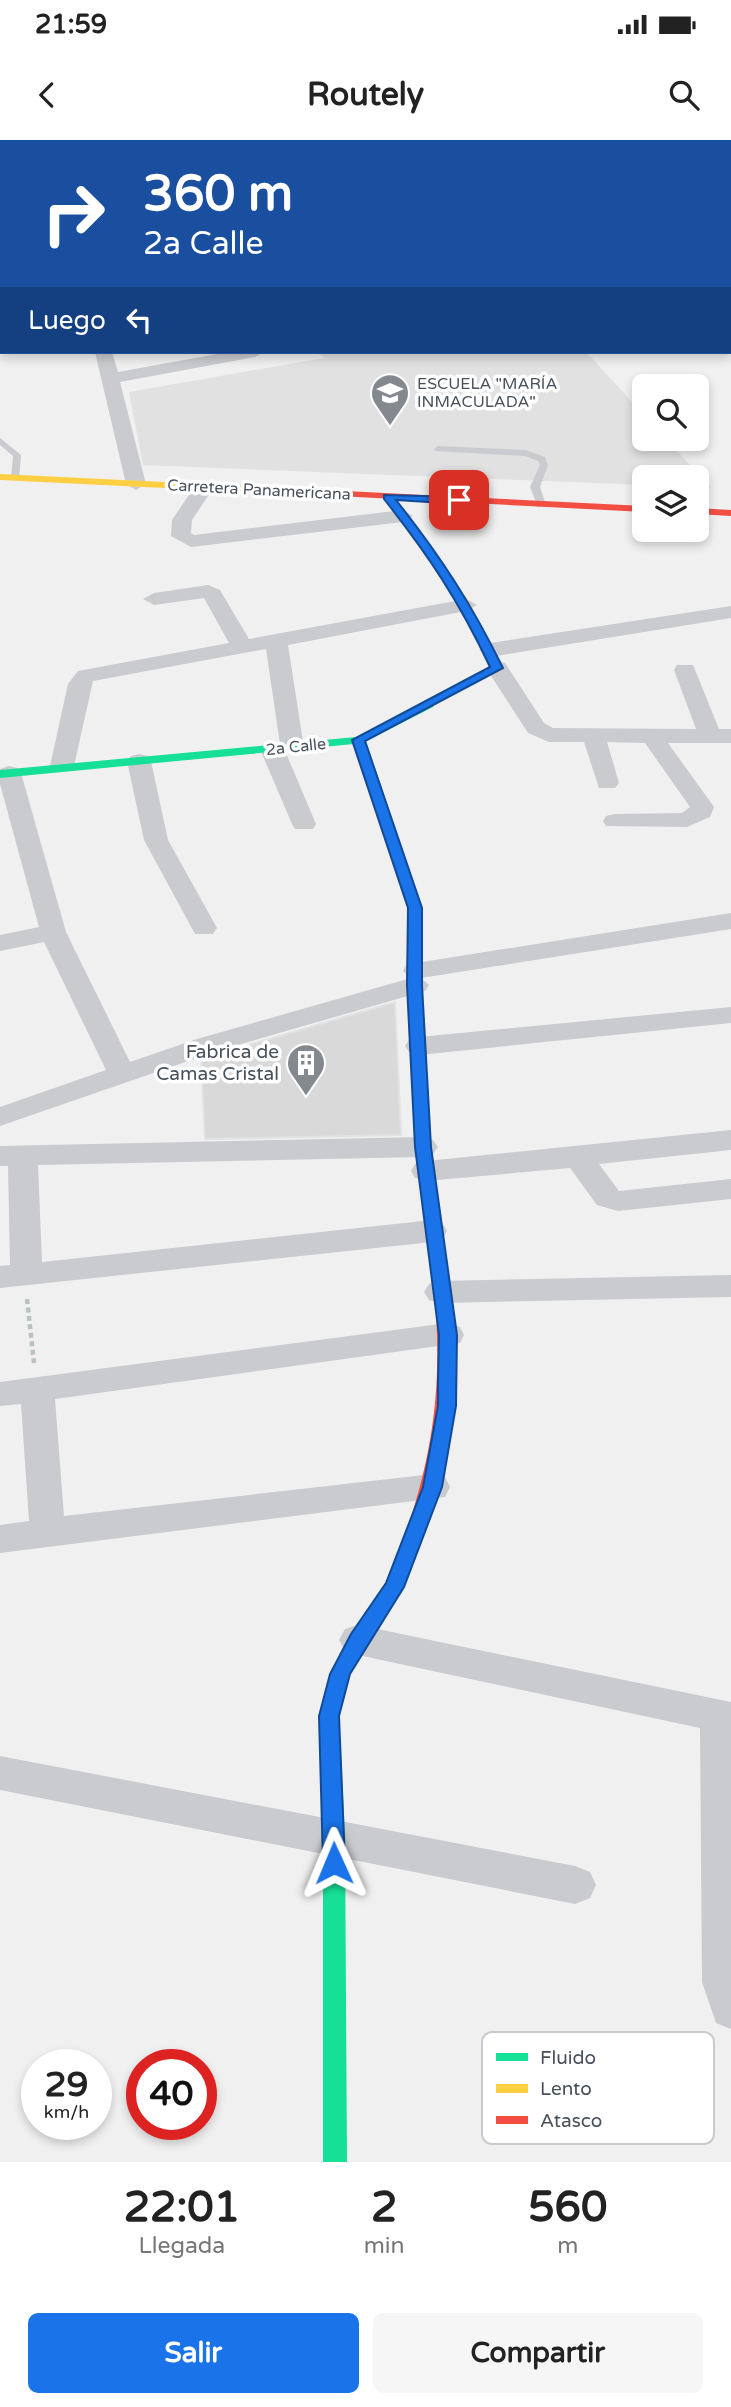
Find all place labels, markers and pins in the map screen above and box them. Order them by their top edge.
school or university icon: ESCUELA "MARÍA INMACULADA" [369,372,411,427]
place label: ESCUELA "MARÍA INMACULADA" [417,374,557,412]
pin [429,470,489,530]
place label: Fabrica de Camas Cristal [156,1041,279,1085]
building icon: Fabrica de Camas Cristal [285,1042,327,1097]

